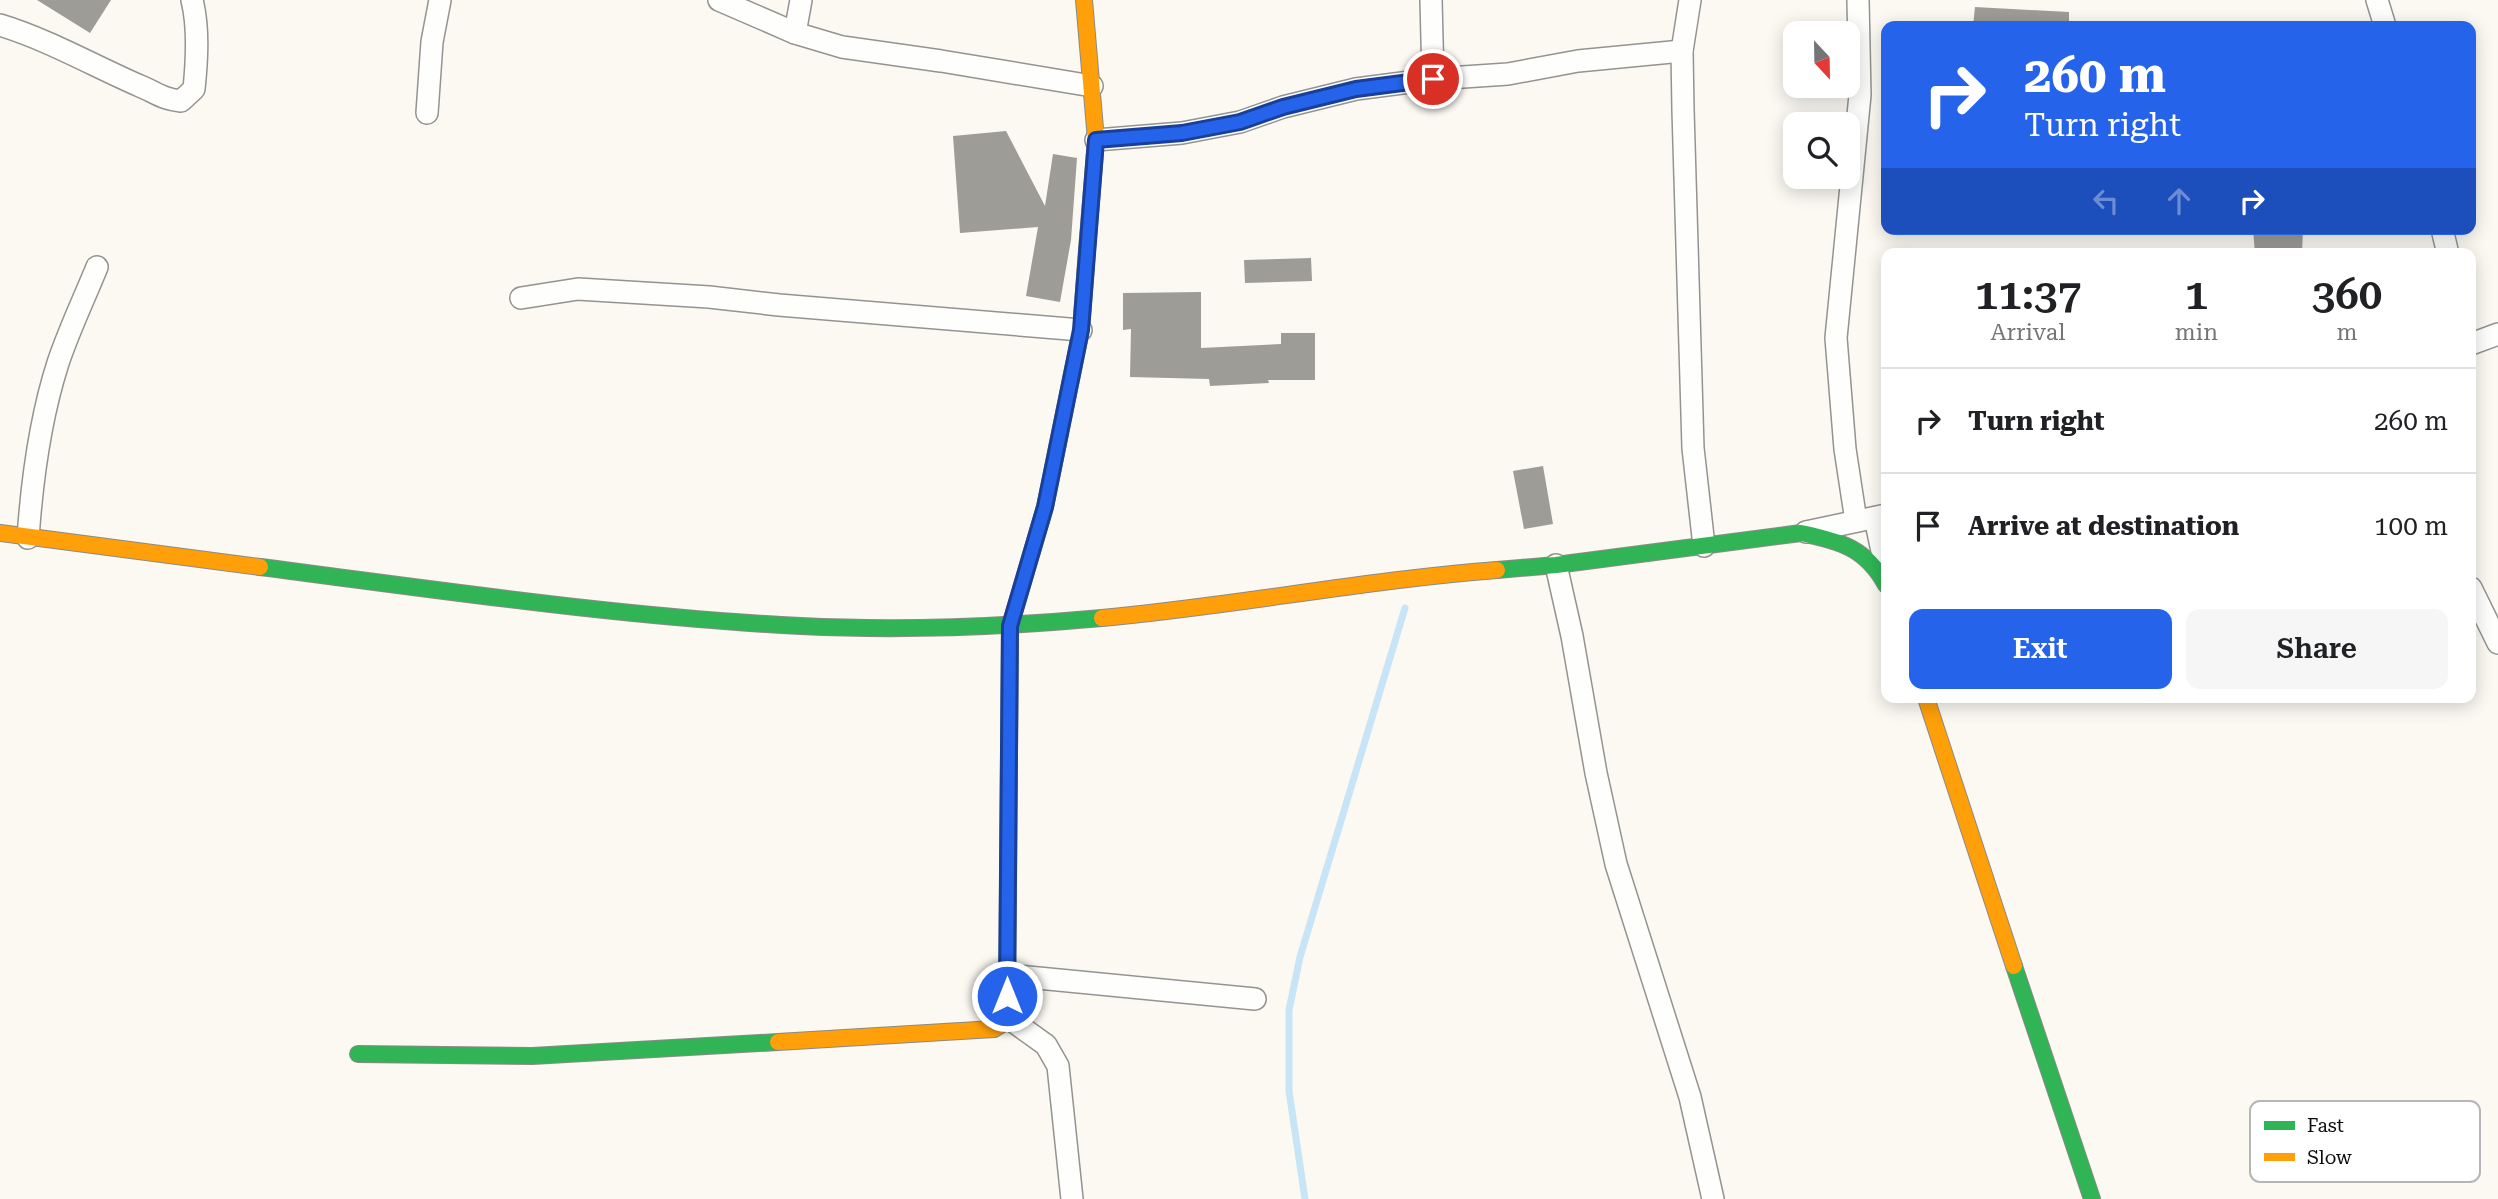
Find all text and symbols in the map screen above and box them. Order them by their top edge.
north arrow [1783,21,1860,98]
map controls [1783,21,1860,189]
text: 260 m [2024,47,2166,104]
pin [1403,49,1463,109]
icon: right [1909,49,2000,140]
icon: arrive [1414,60,1452,98]
text: Turn right [2024,106,2181,144]
button: search [1783,112,1860,189]
icon: left [2087,182,2125,220]
icon: ahead [2160,182,2198,220]
icon: right [2233,182,2271,220]
text: 11:37 [1975,270,2081,319]
text: 1 [2185,270,2208,319]
text: 360 [2312,270,2382,319]
text: Arrival [1991,319,2065,346]
text: min [2175,319,2218,346]
text: m [2336,319,2357,346]
icon: right [1909,402,1947,440]
text: Turn right [1968,406,2104,436]
text: 260 m [2374,406,2448,436]
icon: arrive [1909,507,1947,545]
text: Arrive at destination [1968,511,2239,541]
text: 100 m [2374,511,2448,541]
button: Exit [1909,609,2172,689]
button: Share [2186,609,2448,689]
position arrow [970,959,1044,1033]
legend [2250,1101,2480,1182]
text: Fast [2307,1114,2344,1137]
text: Slow [2307,1146,2352,1169]

